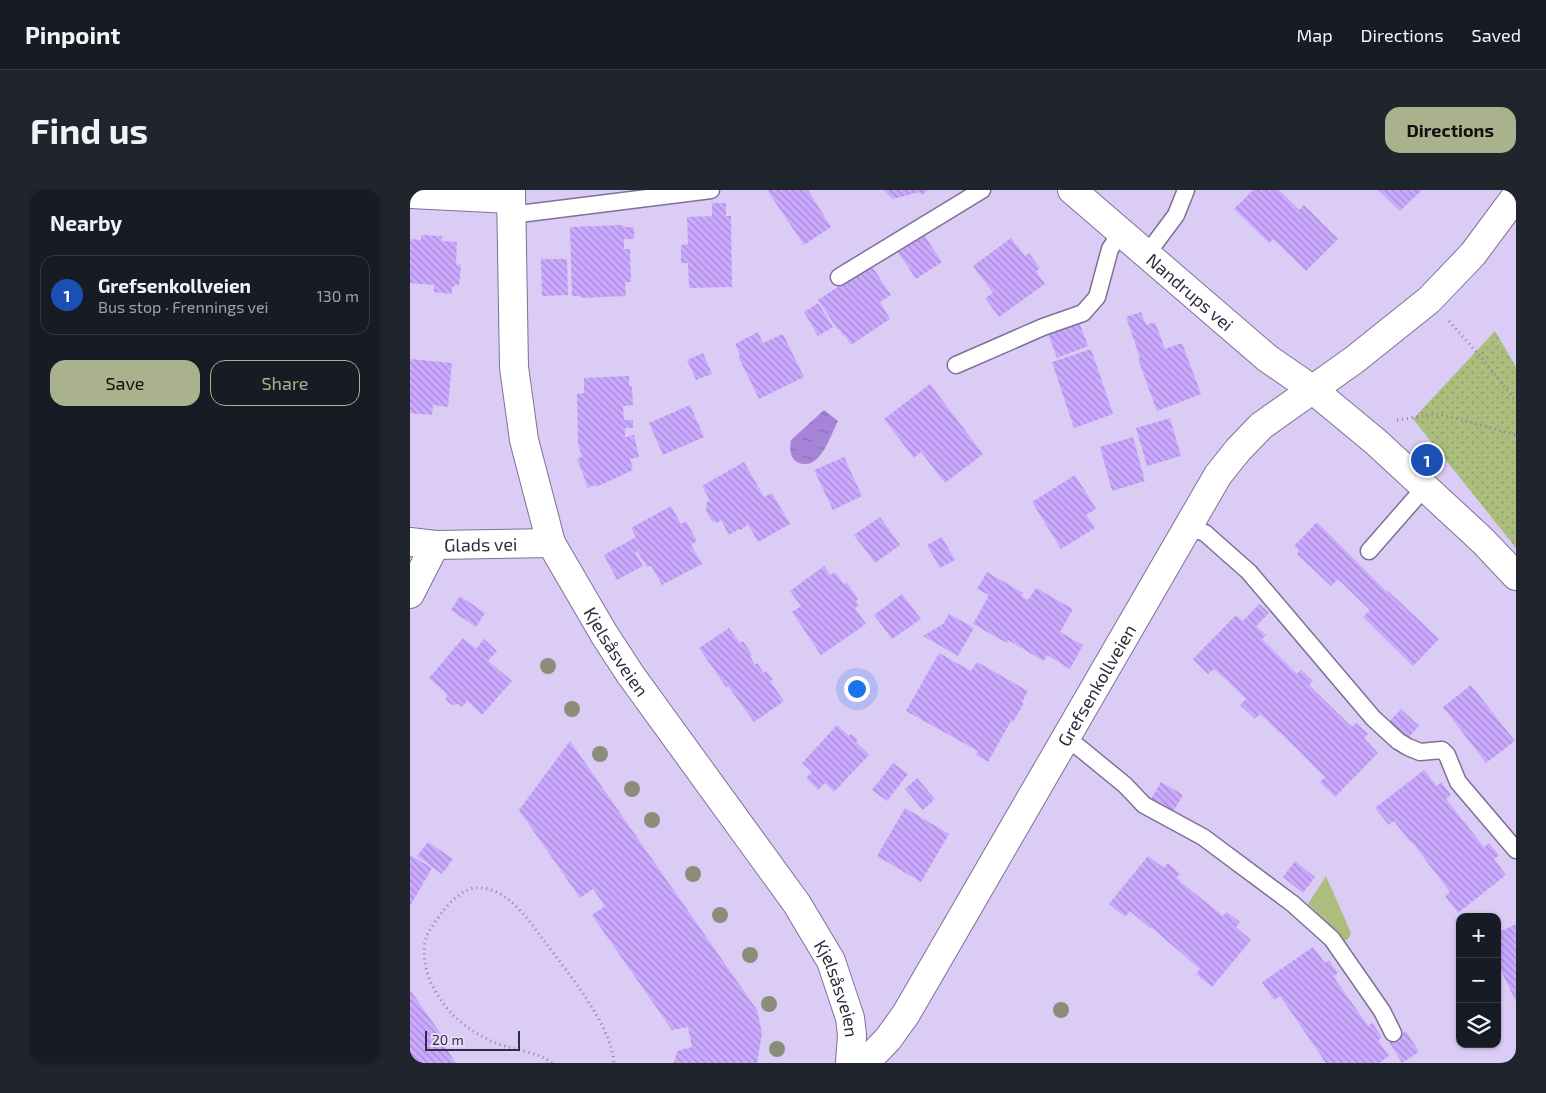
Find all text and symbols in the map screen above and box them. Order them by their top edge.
text: Pinpoint [25,20,120,49]
text: Map [1296,24,1333,46]
text: Directions [1361,24,1444,46]
text: Saved [1472,24,1521,46]
button: Directions [1385,107,1516,153]
text: Find us [30,109,148,151]
text: Nearby [50,210,122,235]
street label: Nandrups vei [1142,248,1238,335]
text: Grefsenkollveien [98,274,251,297]
text: 1 [64,286,70,305]
text: 130 m [317,286,359,305]
text: Bus stop · Frennings vei [98,297,268,316]
button: Save [50,360,200,406]
button: Share [210,360,360,406]
pin: 1 [1411,441,1443,479]
street label: Glads vei [444,533,518,556]
street label: Kjelsåsveien [580,603,653,701]
street label: Grefsenkollveien [1052,620,1140,750]
your location [844,676,870,702]
map controls [1456,913,1501,1048]
button: + [1456,913,1501,958]
street label: Kjelsåsveien [810,936,863,1038]
button: − [1456,958,1501,1003]
button: layers [1456,1003,1501,1048]
scale bar [425,1028,520,1051]
text: 20 m [432,1031,464,1048]

